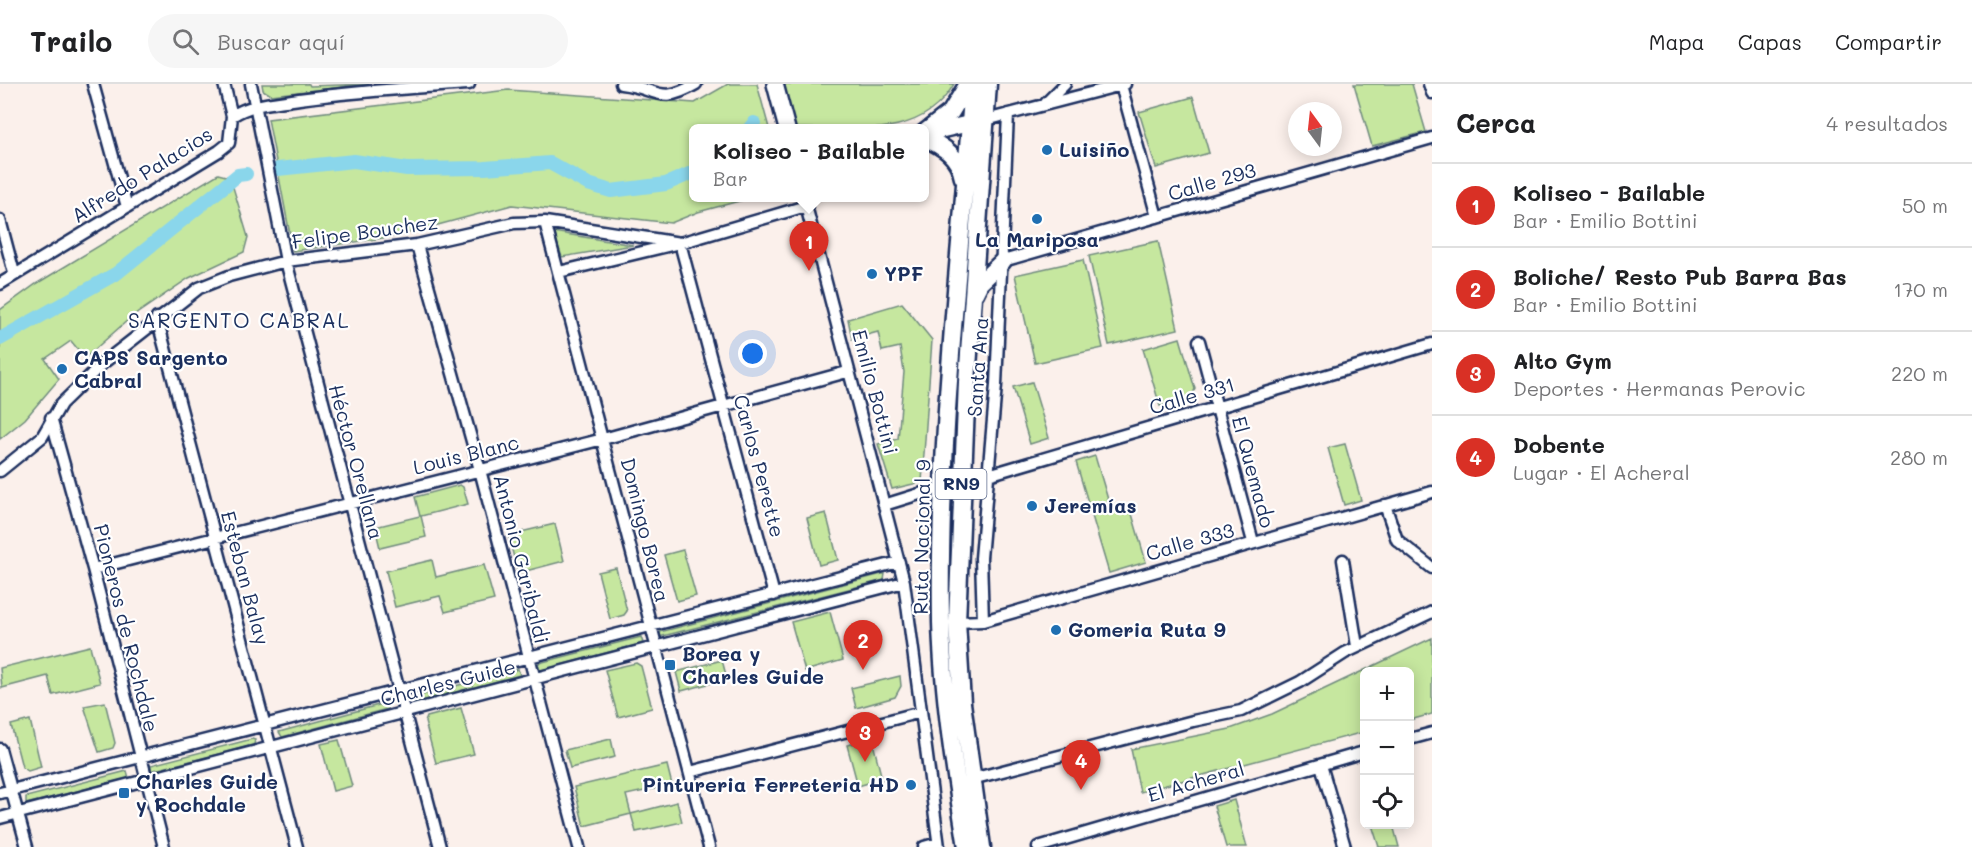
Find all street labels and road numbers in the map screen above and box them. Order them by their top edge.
street label: Alfredo Palacios [66,120,217,228]
street label: Calle 293 [1165,156,1259,206]
street label: Felipe Bouchez [290,208,440,254]
street label: Santa Ana [961,316,993,418]
street label: Emilio Bottini [847,326,905,457]
street label: Calle 331 [1146,370,1238,420]
street label: Héctor Orellana [324,381,390,542]
street label: Carlos Perette [728,391,792,540]
street label: El Quemado [1227,413,1281,531]
street label: Louis Blanc [410,428,521,480]
street label: Domingo Borea [615,455,676,605]
street label: Ruta Nacional 9 [907,459,935,615]
road number: RN9 [936,469,986,499]
street label: Antonio Garibaldi [488,471,556,646]
street label: Esteban Balay [216,508,276,648]
street label: Calle 333 [1143,516,1237,566]
street label: Pioneros de Rochdale [89,521,165,734]
street label: Charles Guide [377,653,518,711]
street label: El Acheral [1144,755,1247,807]

